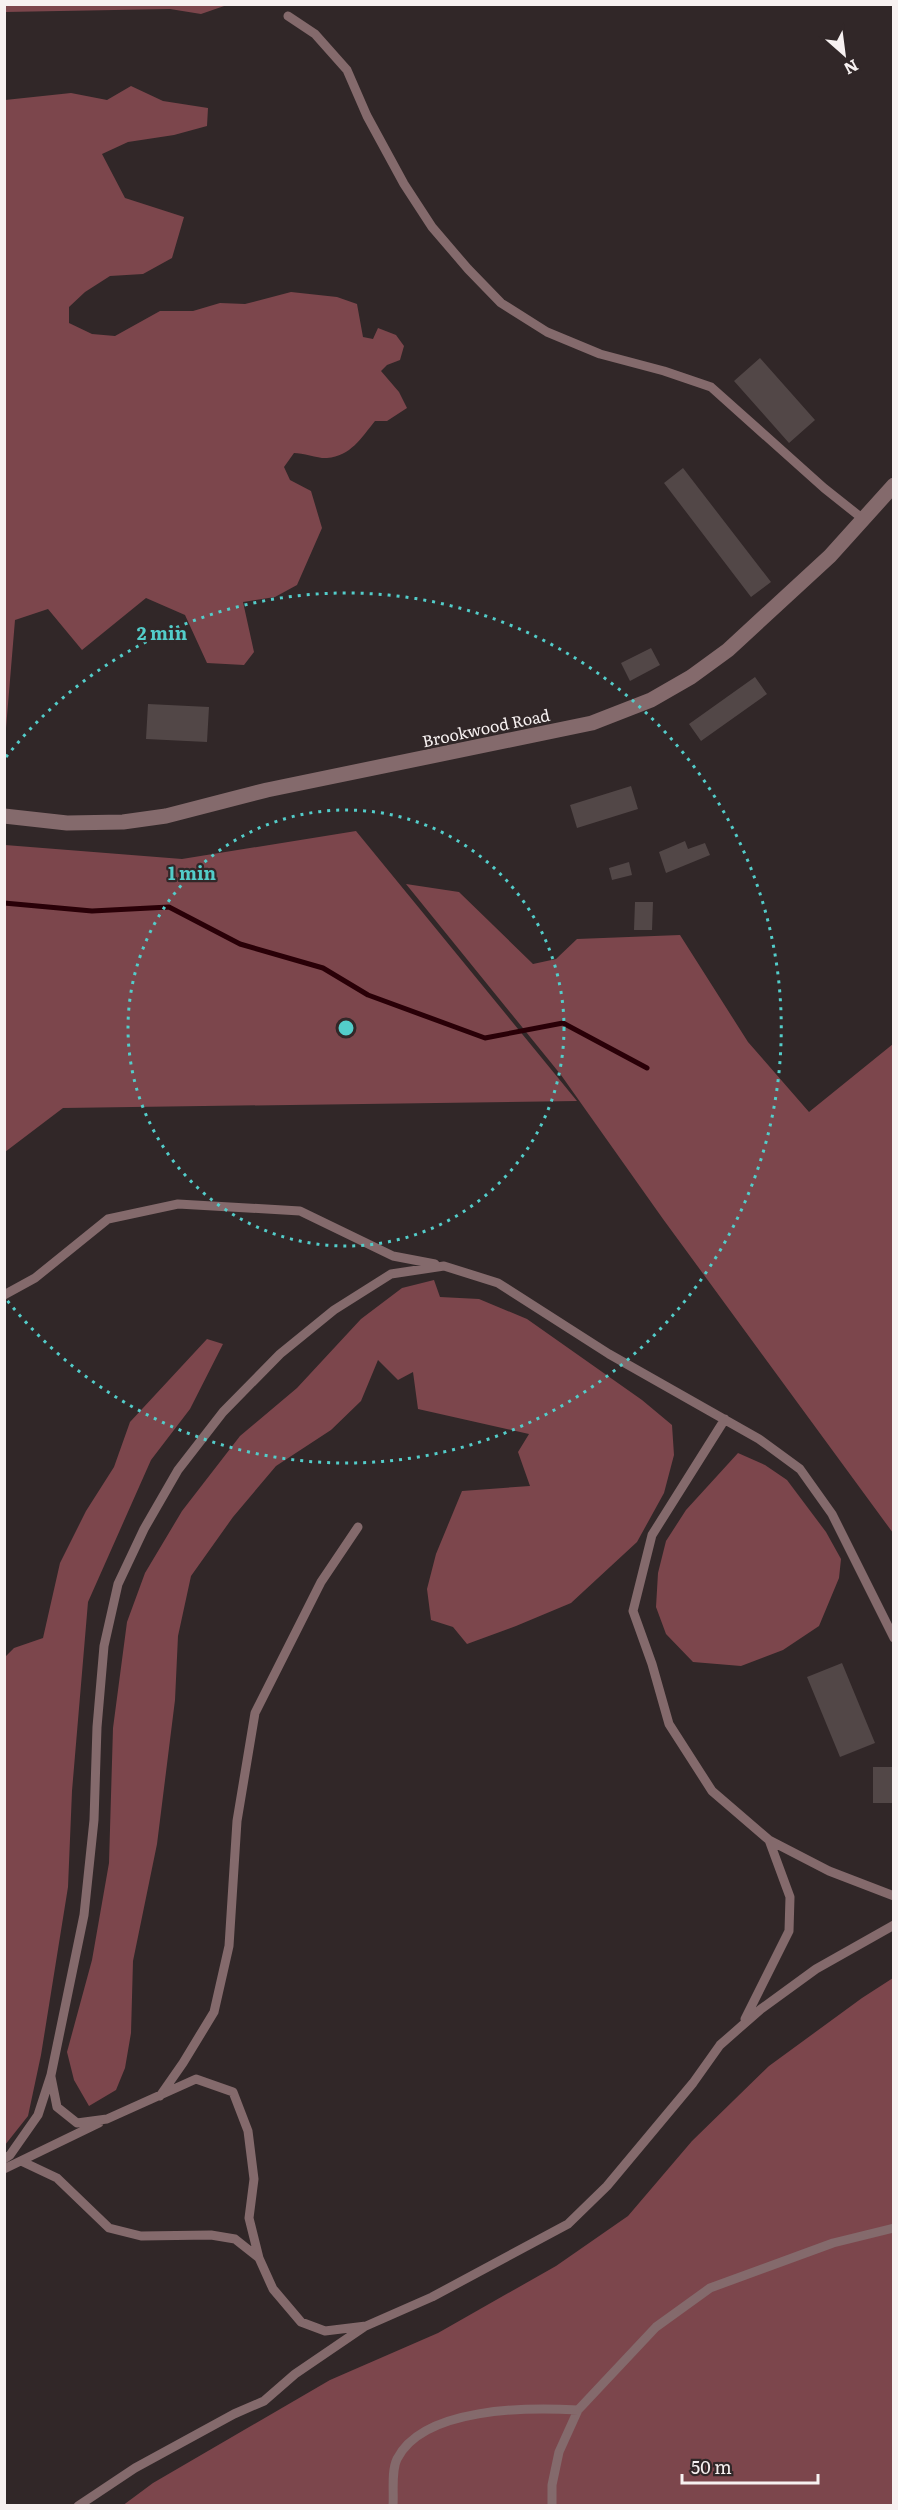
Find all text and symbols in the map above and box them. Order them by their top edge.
north arrow [814,24,874,84]
text: N [840,54,863,82]
text: 2 min [137,619,188,646]
street label: Brookwood Road [420,702,552,752]
text: 1 min [168,859,217,886]
centre of rings [336,1018,356,1038]
scale bar [682,2447,818,2485]
text: 50 m [691,2453,732,2480]

